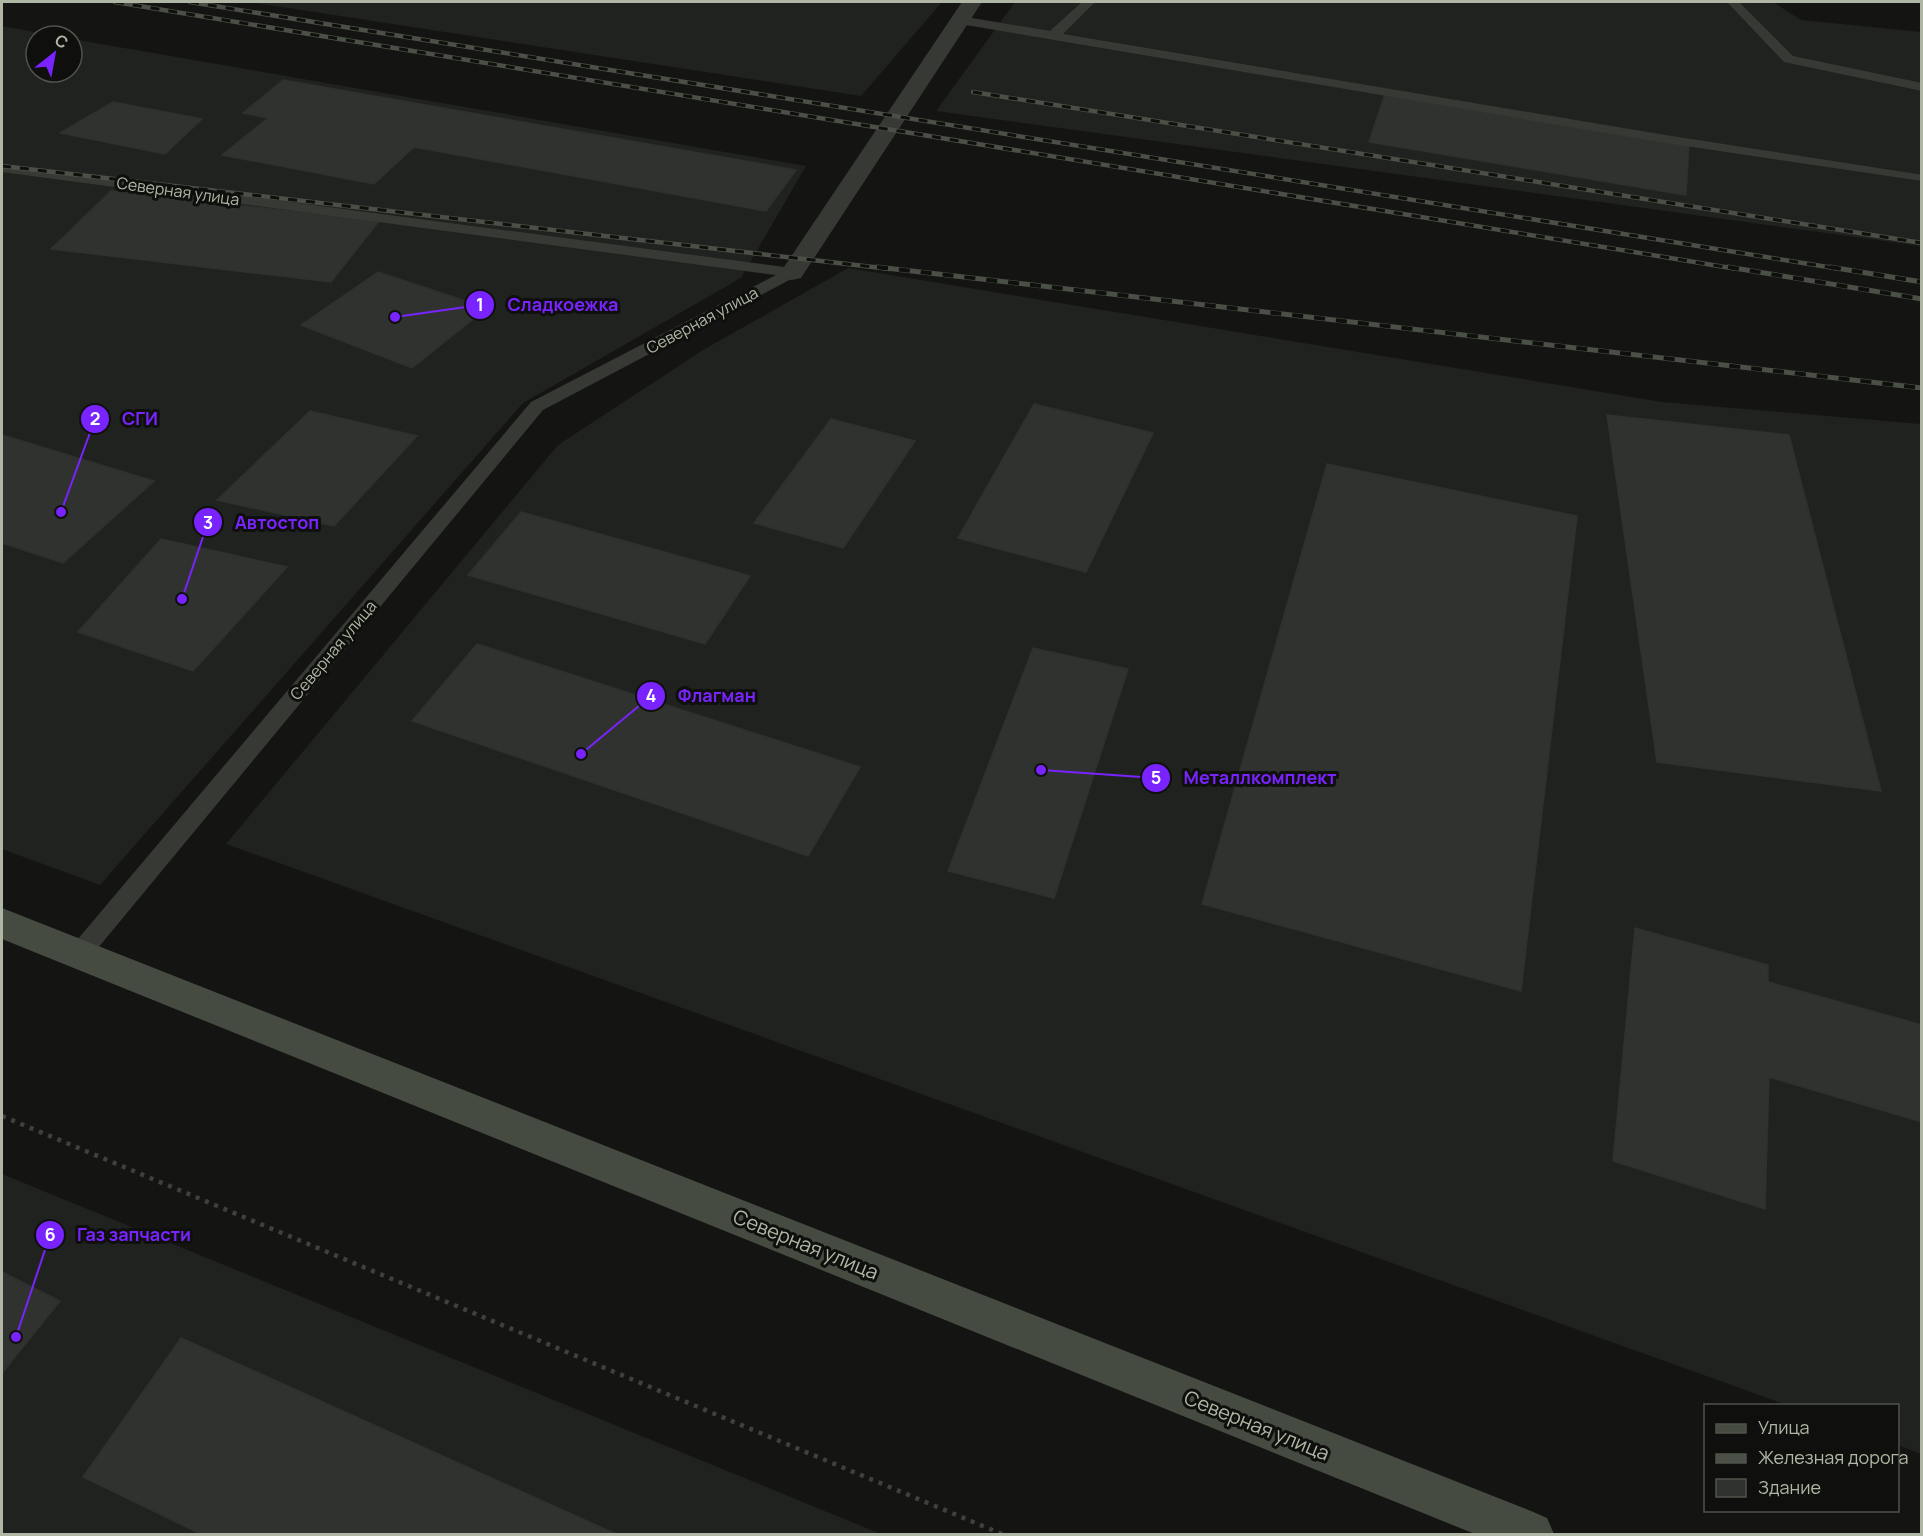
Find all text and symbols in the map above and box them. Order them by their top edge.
north arrow [24,24,84,84]
text: С [51,29,73,54]
street label: Северная улица [115,171,241,211]
street label: Северная улица [642,281,762,359]
callout: Сладкоежка [465,287,630,323]
text: 1 [476,292,484,316]
text: Сладкоежка [508,292,618,316]
callout: СГИ [80,401,170,437]
text: 2 [90,406,100,430]
text: СГИ [122,406,158,430]
callout: Автостоп [193,504,331,540]
text: 3 [203,510,213,534]
text: Автостоп [235,510,319,534]
street label: Северная улица [285,596,381,704]
callout: Флагман [636,678,768,714]
text: 4 [646,683,657,707]
text: Флагман [678,683,756,707]
callout: Металлкомплект [1141,760,1348,796]
text: 5 [1151,765,1161,789]
text: Металлкомплект [1184,765,1337,789]
street label: Северная улица [729,1203,883,1285]
callout: Газ запчасти [35,1217,203,1253]
text: 6 [44,1222,56,1246]
text: Газ запчасти [77,1222,191,1246]
street label: Северная улица [1180,1384,1334,1466]
legend [1704,1404,1899,1512]
text: Улица [1758,1415,1810,1439]
text: Железная дорога [1758,1445,1909,1469]
text: Здание [1758,1475,1821,1499]

